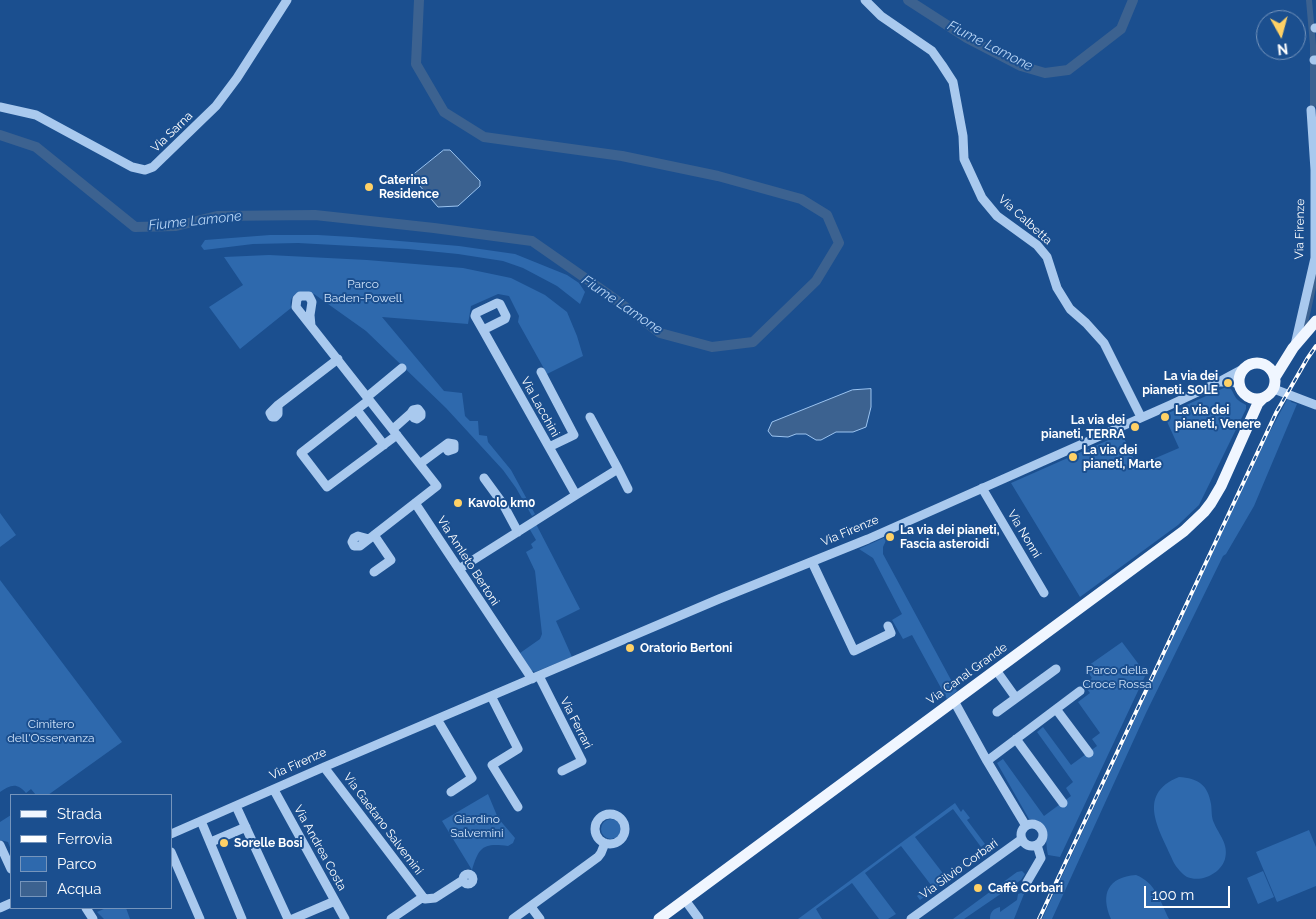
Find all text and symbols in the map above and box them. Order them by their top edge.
north arrow [1256,10,1306,60]
water label: Fiume Lamone [944,17,1036,75]
text: N [1276,40,1289,57]
street label: Via Sarna [148,109,196,155]
place label: Caterina Residence [379,173,439,201]
marker: Caterina Residence [363,181,375,193]
street label: Via Calbetta [995,192,1055,248]
street label: Via Firenze [1292,198,1308,260]
water label: Fiume Lamone [148,208,242,234]
water label: Fiume Lamone [579,272,665,338]
park label: Parco Baden-Powell [324,277,402,305]
place label: La via dei pianeti. SOLE [1142,369,1218,397]
street label: Via Lacchini [518,375,562,439]
marker: La via dei pianeti. SOLE [1222,377,1234,389]
place label: La via dei pianeti, Venere [1175,403,1261,431]
marker: La via dei pianeti, Venere [1159,411,1171,423]
place label: La via dei pianeti, TERRA [1041,413,1125,441]
marker: La via dei pianeti, TERRA [1129,421,1141,433]
place label: La via dei pianeti, Marte [1083,443,1162,471]
marker: La via dei pianeti, Marte [1067,451,1079,463]
place label: Kavolo km0 [468,496,535,510]
marker: Kavolo km0 [452,497,464,509]
street label: Via Nonni [1004,507,1044,561]
street label: Via Firenze [819,512,881,550]
street label: Via Amleto Bertoni [434,514,502,608]
place label: La via dei pianeti, Fascia asteroidi [900,523,999,551]
marker: La via dei pianeti, Fascia asteroidi [884,531,896,543]
street label: Via Canal Grande [924,640,1010,708]
place label: Oratorio Bertoni [640,641,732,655]
marker: Oratorio Bertoni [624,642,636,654]
park label: Parco della Croce Rossa [1083,663,1151,691]
street label: Via Ferrari [557,695,595,751]
park label: Cimitero dell'Osservanza [7,717,95,745]
street label: Via Firenze [267,745,329,783]
street label: Via Gaetano Salvemini [340,770,426,878]
legend [10,794,172,909]
street label: Via Andrea Costa [291,803,349,893]
text: Strada [57,805,102,823]
park label: Giardino Salvemini [450,812,504,840]
text: Ferrovia [57,830,113,848]
place label: Sorelle Bosi [234,836,302,850]
street label: Via Silvio Corbari [917,836,1001,902]
marker: Sorelle Bosi [218,837,230,849]
text: Parco [57,855,97,873]
scale bar [1146,876,1232,908]
text: Acqua [57,880,101,898]
place label: Caffè Corbari [988,881,1063,895]
marker: Caffè Corbari [972,882,984,894]
text: 100 m [1152,886,1194,904]

